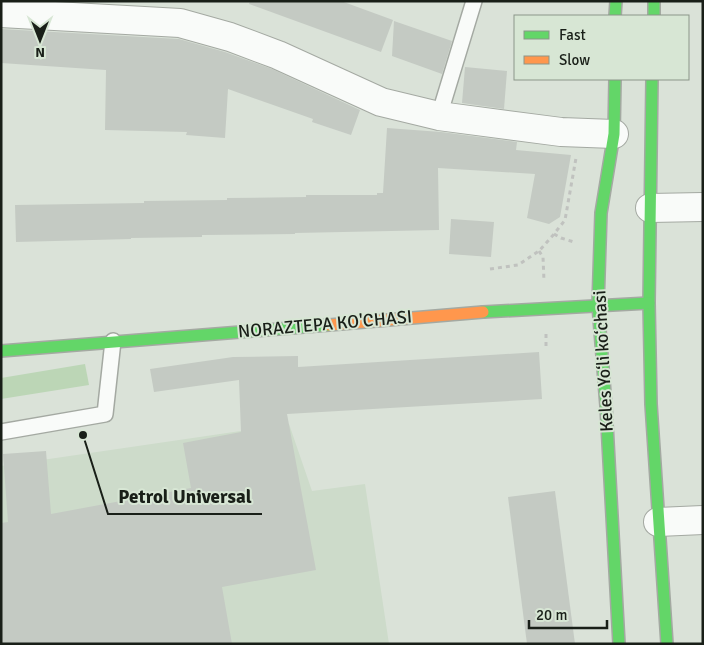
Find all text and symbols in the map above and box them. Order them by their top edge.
north arrow [15,15,65,65]
legend [514,15,689,80]
text: Fast [559,26,586,44]
text: N [35,44,45,61]
text: Slow [559,51,590,69]
street label: Keles Yoʻli koʻchasi [588,290,618,432]
street label: NORAZTEPA KO'CHASI [237,305,413,343]
callout: Petrol Universal [108,480,262,514]
text: Petrol Universal [118,485,252,509]
scale bar [529,598,606,630]
text: 20 m [536,606,567,624]

